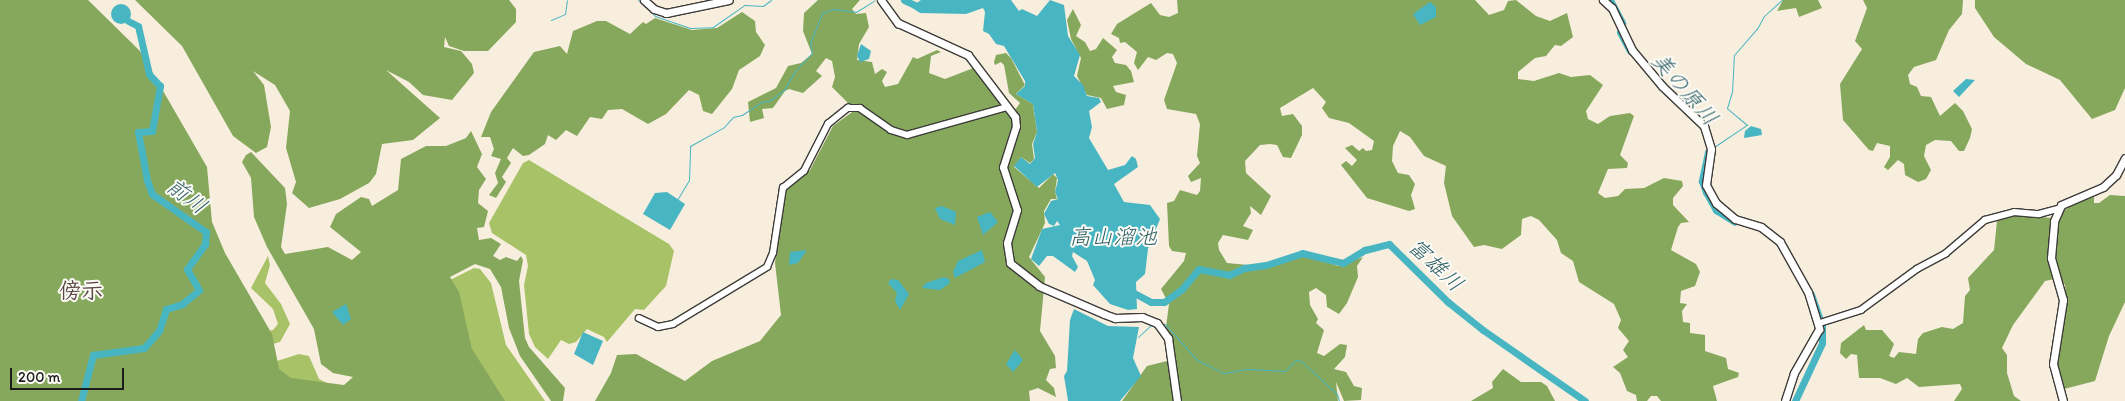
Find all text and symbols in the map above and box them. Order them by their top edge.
water label: 美の原川 [1646,47,1724,131]
water label: 前川 [161,172,213,220]
water label: 高山溜池 [1069,224,1157,250]
water label: 富雄川 [1403,233,1469,297]
district label: 傍示 [59,278,103,304]
scale bar [12,358,126,390]
text: 200 m [18,368,60,386]

